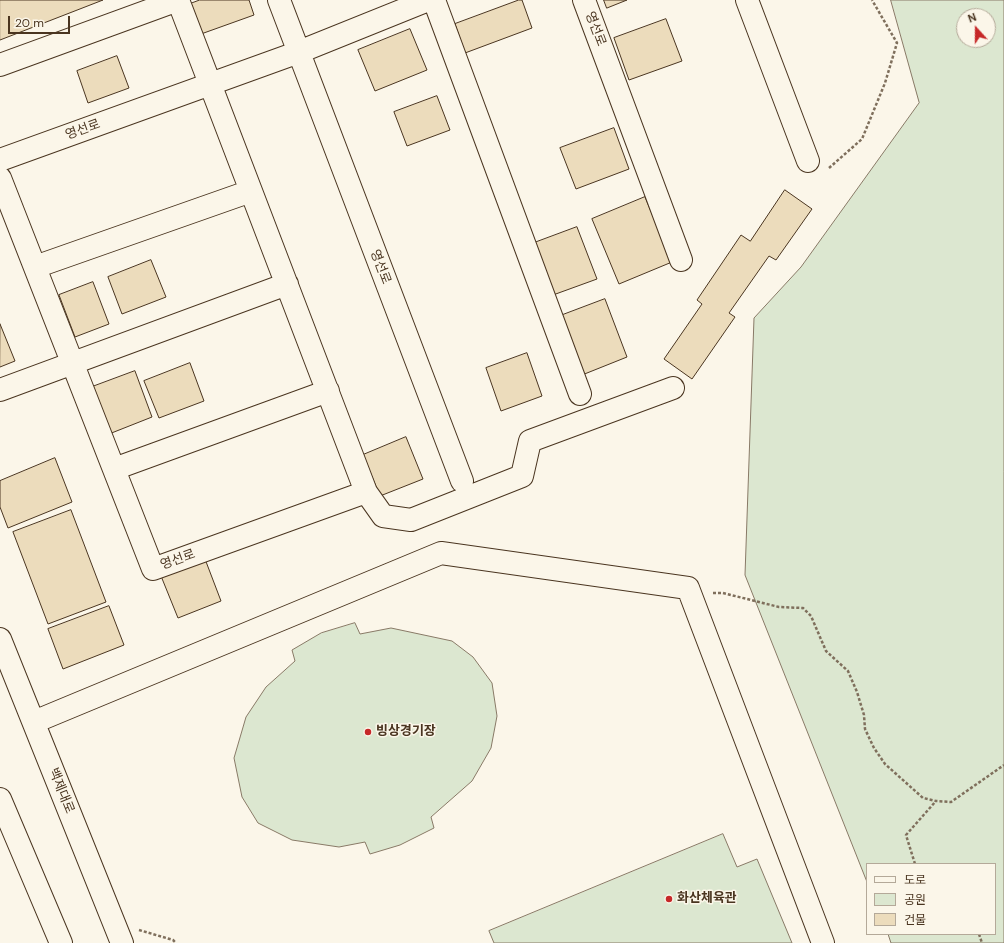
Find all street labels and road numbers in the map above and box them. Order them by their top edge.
street label: 영선로 [581,9,609,49]
street label: 영선로 [63,117,103,143]
street label: 영선로 [366,247,394,287]
street label: 영선로 [158,547,198,573]
street label: 백제대로 [45,766,77,816]

